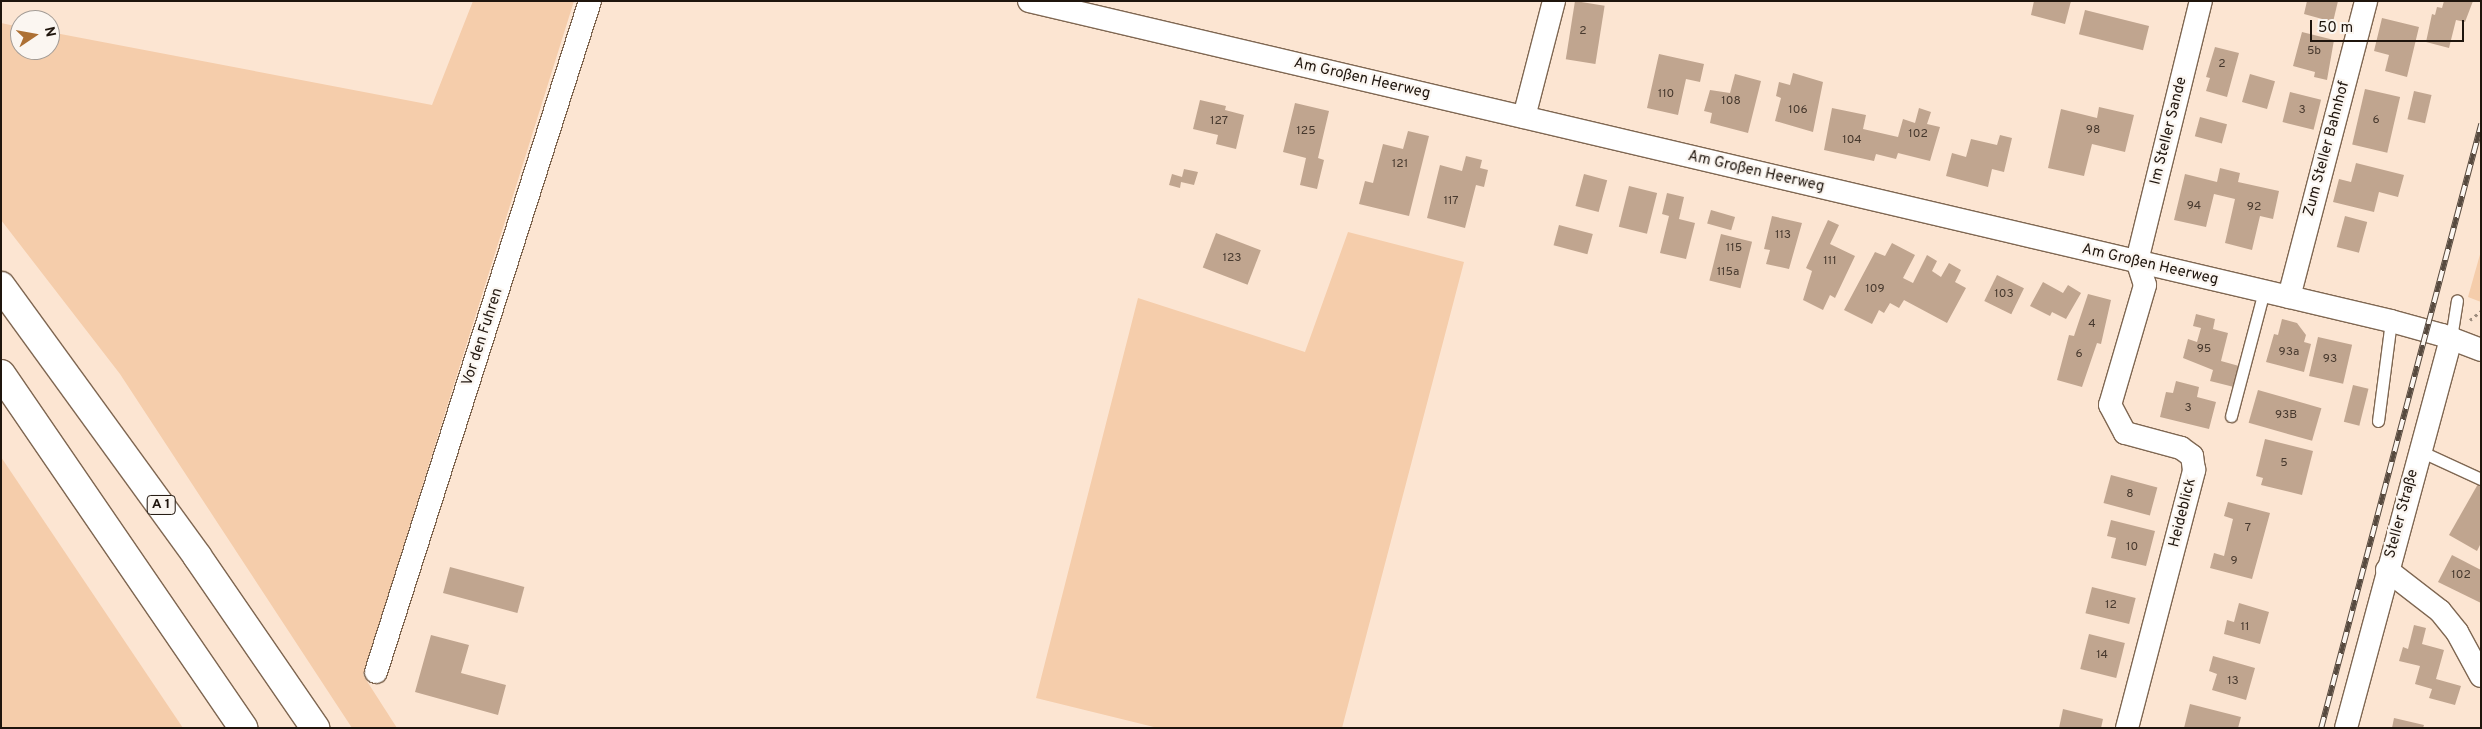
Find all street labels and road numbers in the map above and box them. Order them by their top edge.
street label: Am Großen Heerweg [1292,55,1432,103]
street label: Im Steller Sande [2147,75,2191,187]
street label: Zum Steller Bahnhof [2300,79,2354,219]
street label: Am Großen Heerweg [1686,148,1826,196]
street label: Am Großen Heerweg [2080,241,2220,289]
street label: Vor den Fuhren [459,286,507,388]
street label: Steller Straße [2381,467,2423,561]
street label: Heideblick [2166,477,2200,549]
road number: A 1 [146,494,176,516]

